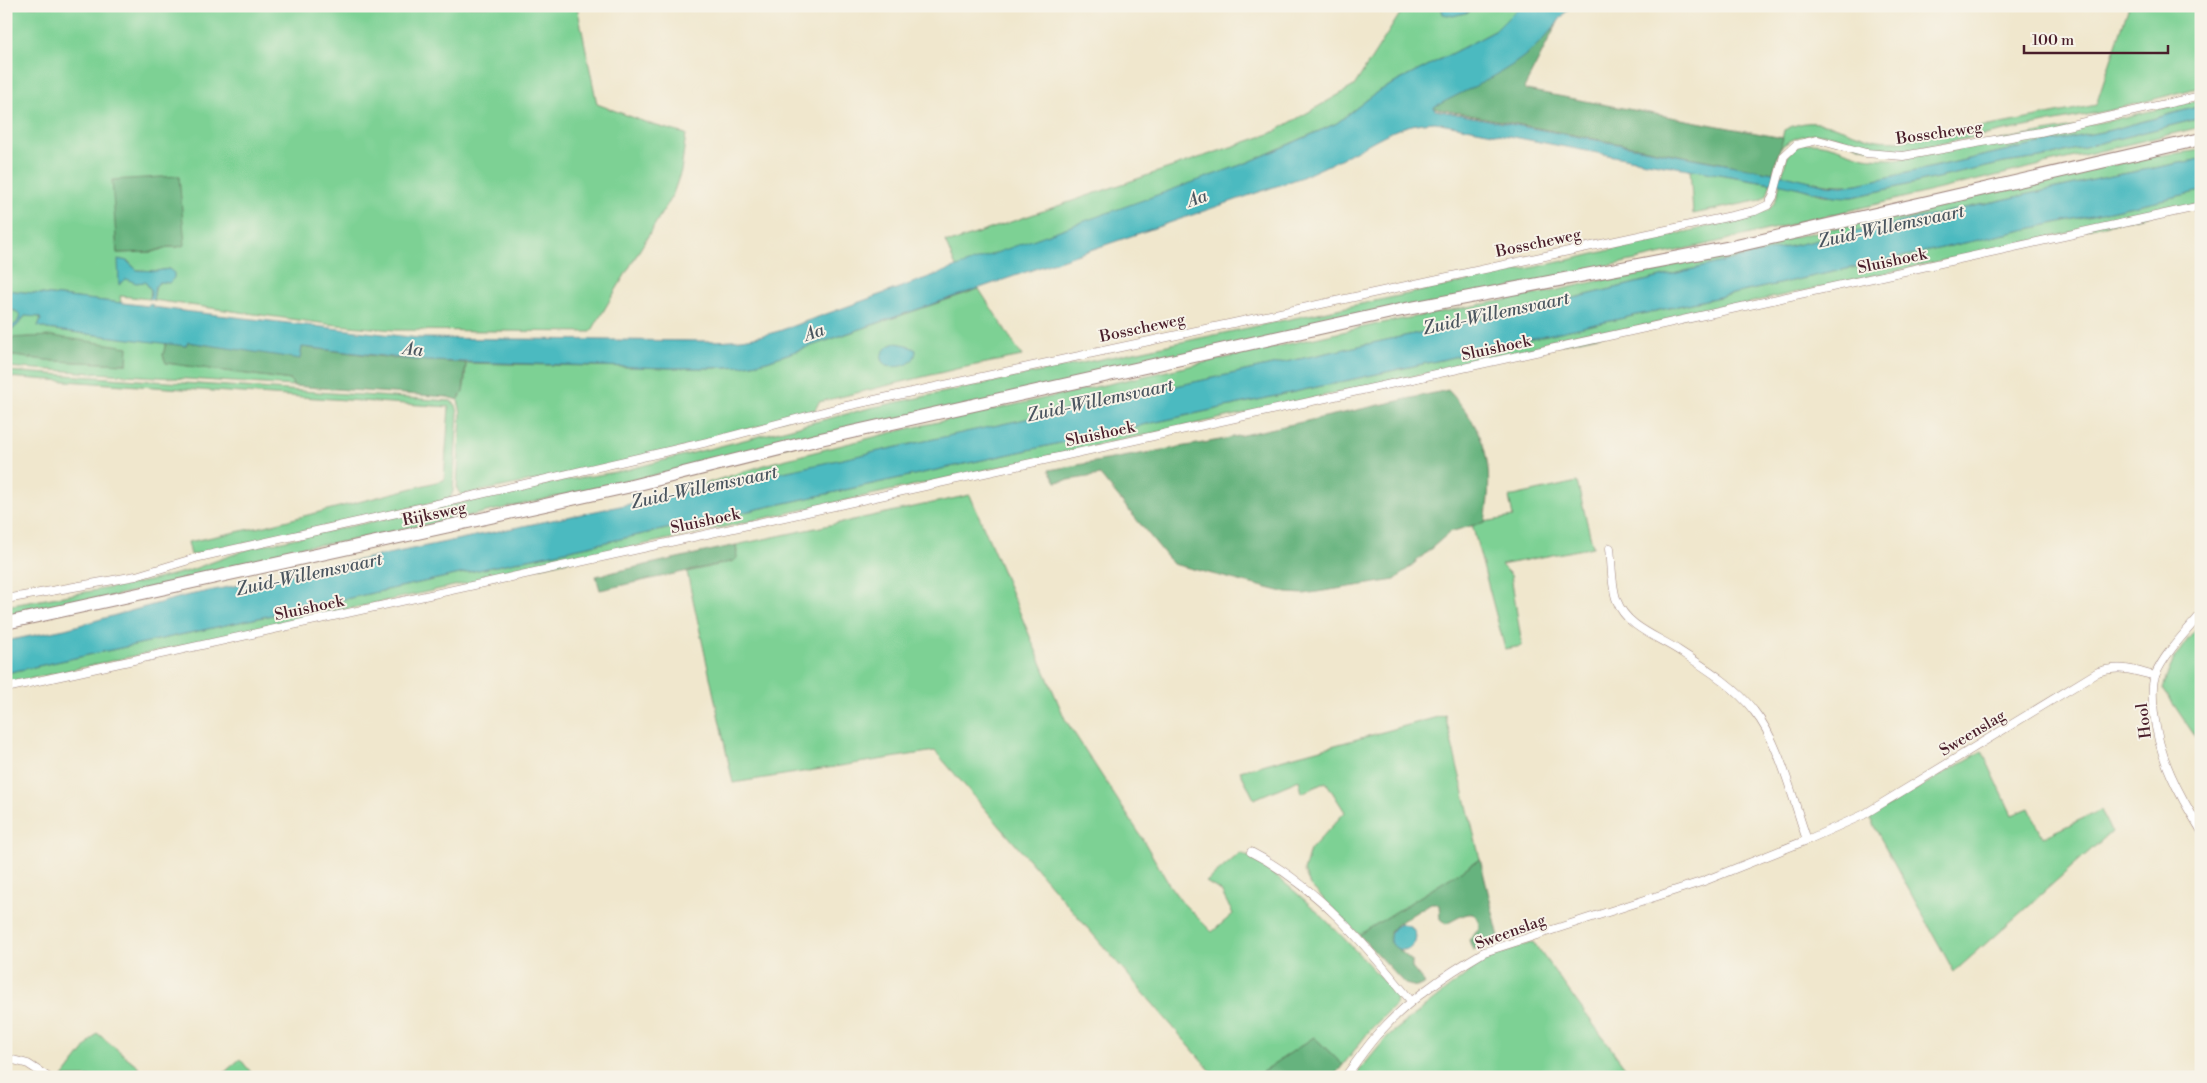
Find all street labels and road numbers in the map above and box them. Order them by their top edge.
street label: Bosscheweg [1894,117,1984,149]
street label: Bosscheweg [1493,224,1584,262]
street label: Sluishoek [1856,244,1930,278]
street label: Bosscheweg [1097,309,1188,347]
street label: Sluishoek [1460,331,1534,365]
street label: Sluishoek [1064,417,1138,451]
street label: Rijksweg [400,497,469,531]
street label: Sluishoek [669,504,743,538]
street label: Sluishoek [273,591,347,625]
street label: Hool [2132,702,2156,740]
street label: Sweenslag [1936,705,2010,760]
street label: Sweenslag [1472,910,1549,954]

